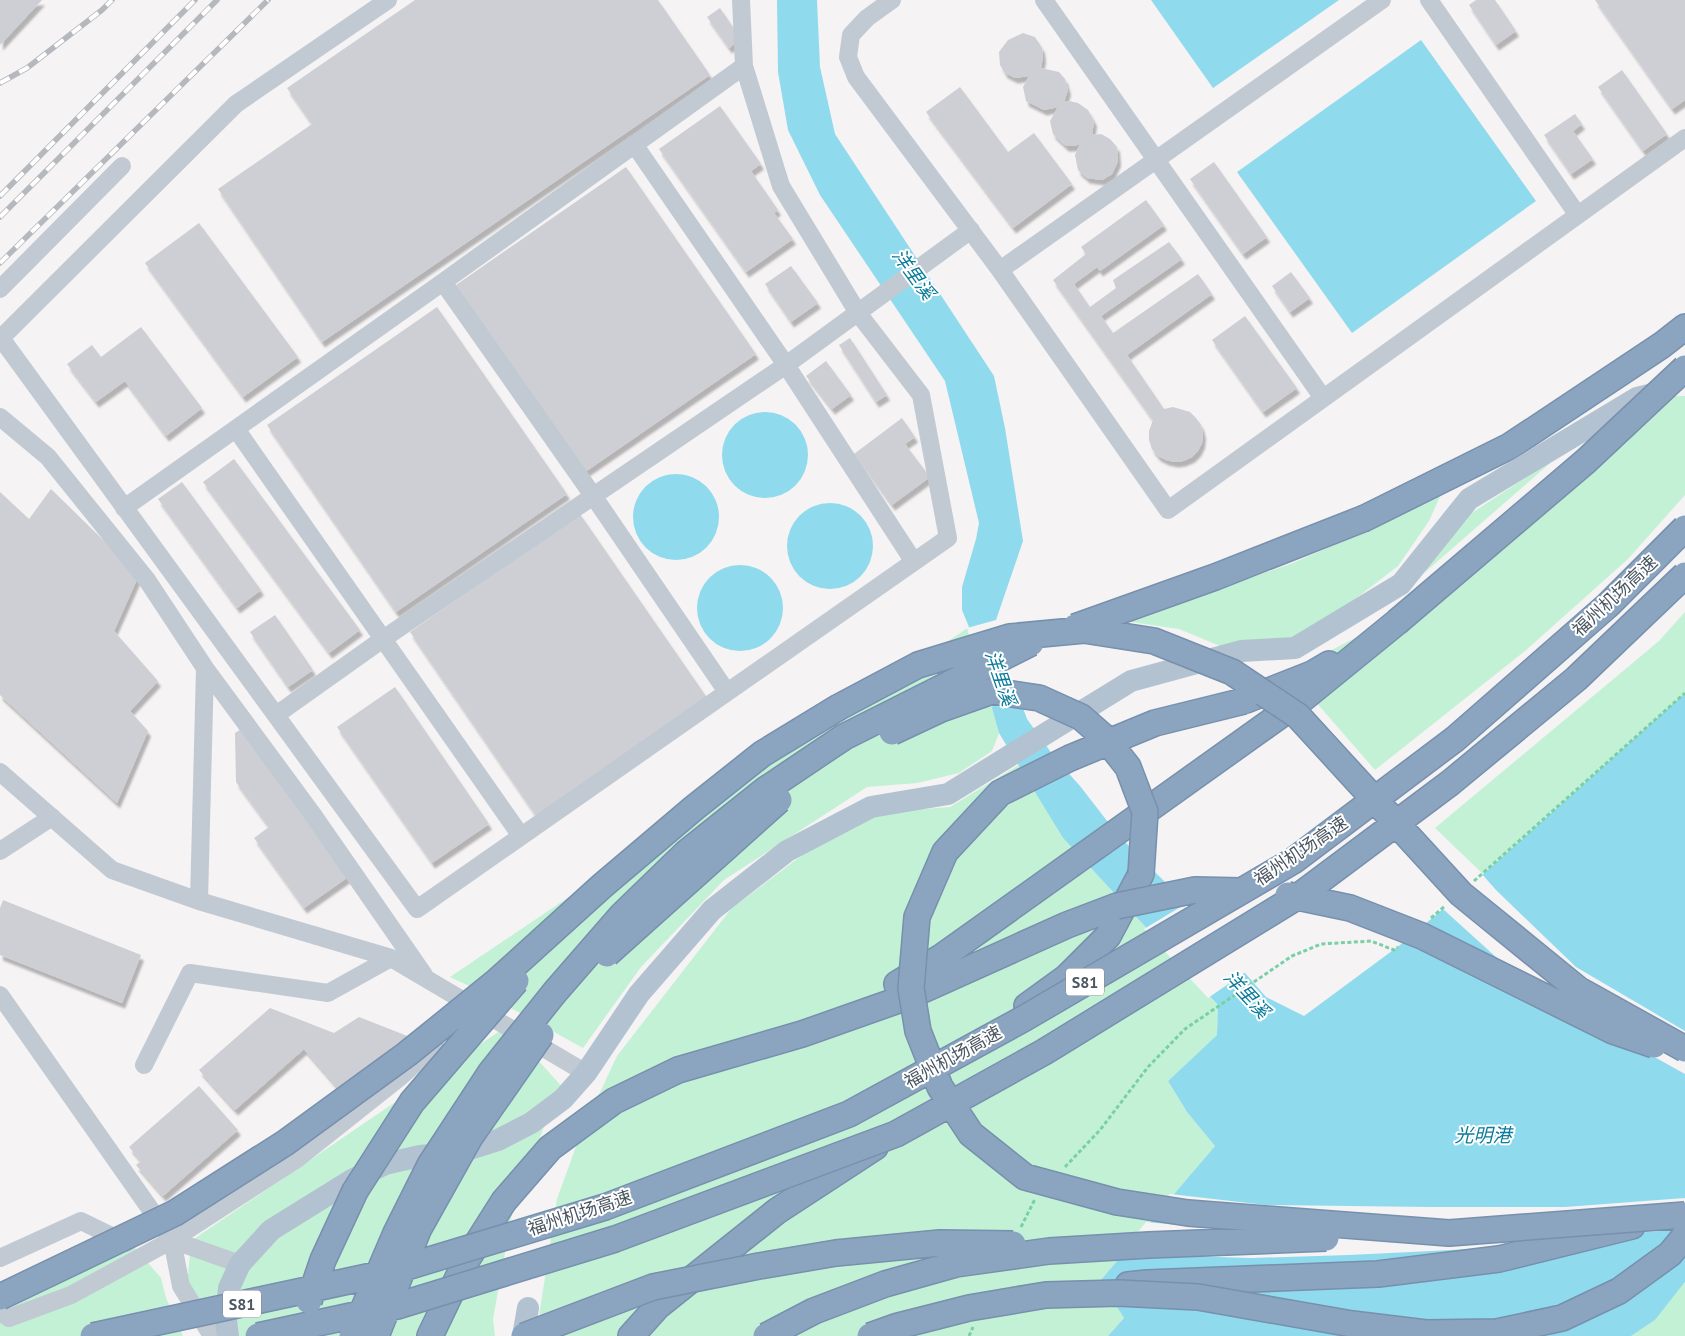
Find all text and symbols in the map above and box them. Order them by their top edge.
water label: 洋里溪 [888,244,942,306]
street label: 福州机场高速 [1567,550,1662,641]
water label: 洋里溪 [980,647,1022,711]
street label: 福州机场高速 [1250,811,1352,890]
water label: 洋里溪 [1219,965,1277,1024]
road number: S81 [1066,969,1104,996]
street label: 福州机场高速 [900,1020,1006,1093]
water label: 光明港 [1454,1123,1514,1147]
street label: 福州机场高速 [525,1185,635,1240]
road number: S81 [223,1290,261,1318]

